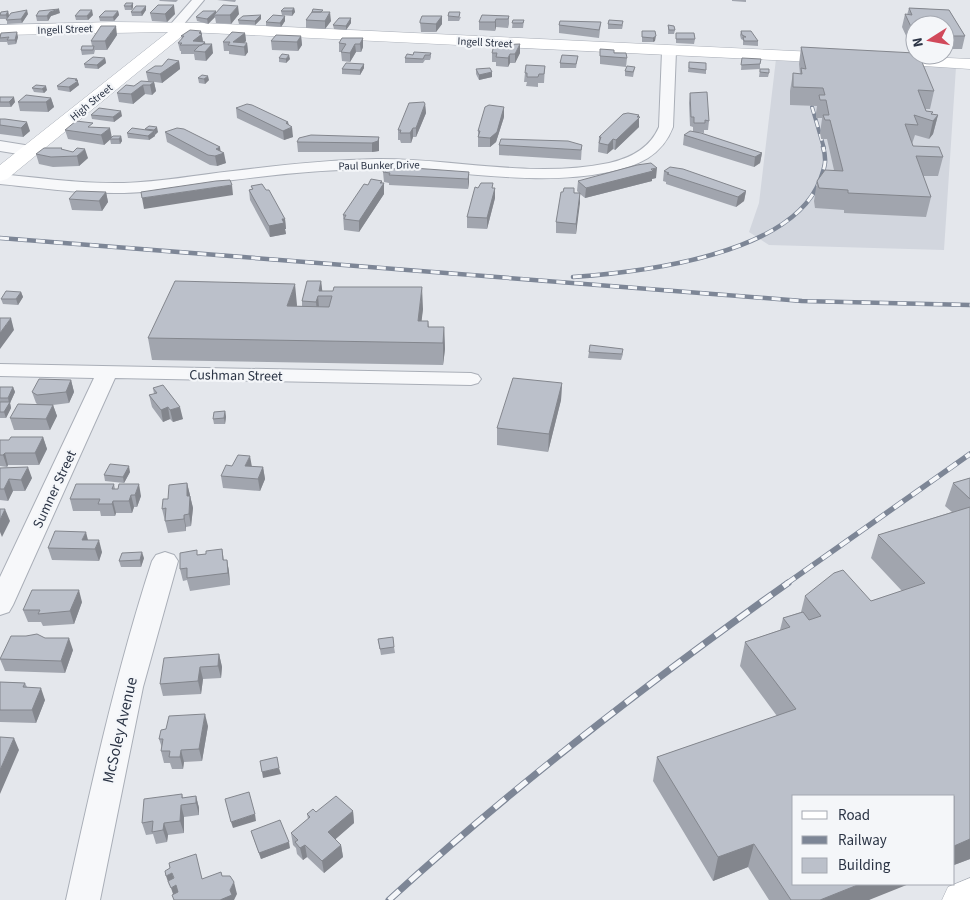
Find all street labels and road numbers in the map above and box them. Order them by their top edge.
street label: Ingell Street [37,21,93,38]
street label: Ingell Street [457,34,513,51]
street label: High Street [67,80,116,124]
street label: Paul Bunker Drive [338,157,420,174]
street label: Cushman Street [189,365,283,387]
street label: Sumner Street [28,447,82,532]
street label: McSoley Avenue [97,675,143,785]

